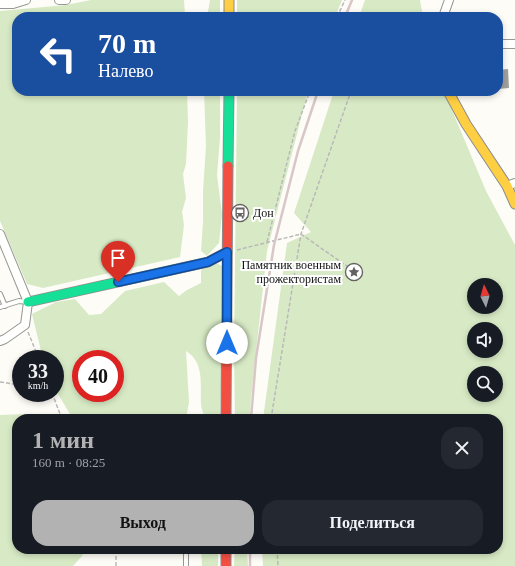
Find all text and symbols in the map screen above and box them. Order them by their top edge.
icon: left [32,28,84,80]
text: 70 m [98,28,156,59]
text: Налево [98,61,154,81]
bus stop icon: Дон [230,203,250,223]
place label: Дон [253,206,274,220]
pin [101,241,135,282]
icon: arrive [107,247,129,269]
place label: Памятник военным прожектористам [241,258,341,286]
place icon: Памятник военным прожектористам [344,262,364,282]
north arrow [467,278,503,314]
map controls [467,278,503,402]
position arrow [206,322,248,364]
button: sound [467,322,503,358]
speed limit sign: 40 [72,350,124,402]
text: 33 [28,360,48,382]
button: search [467,366,503,402]
text: km/h [28,380,48,391]
text: 1 мин [32,427,94,453]
button: close [441,427,483,469]
text: 160 m · 08:25 [32,455,105,470]
button: Выход [32,500,254,546]
button: Поделиться [262,500,483,546]

